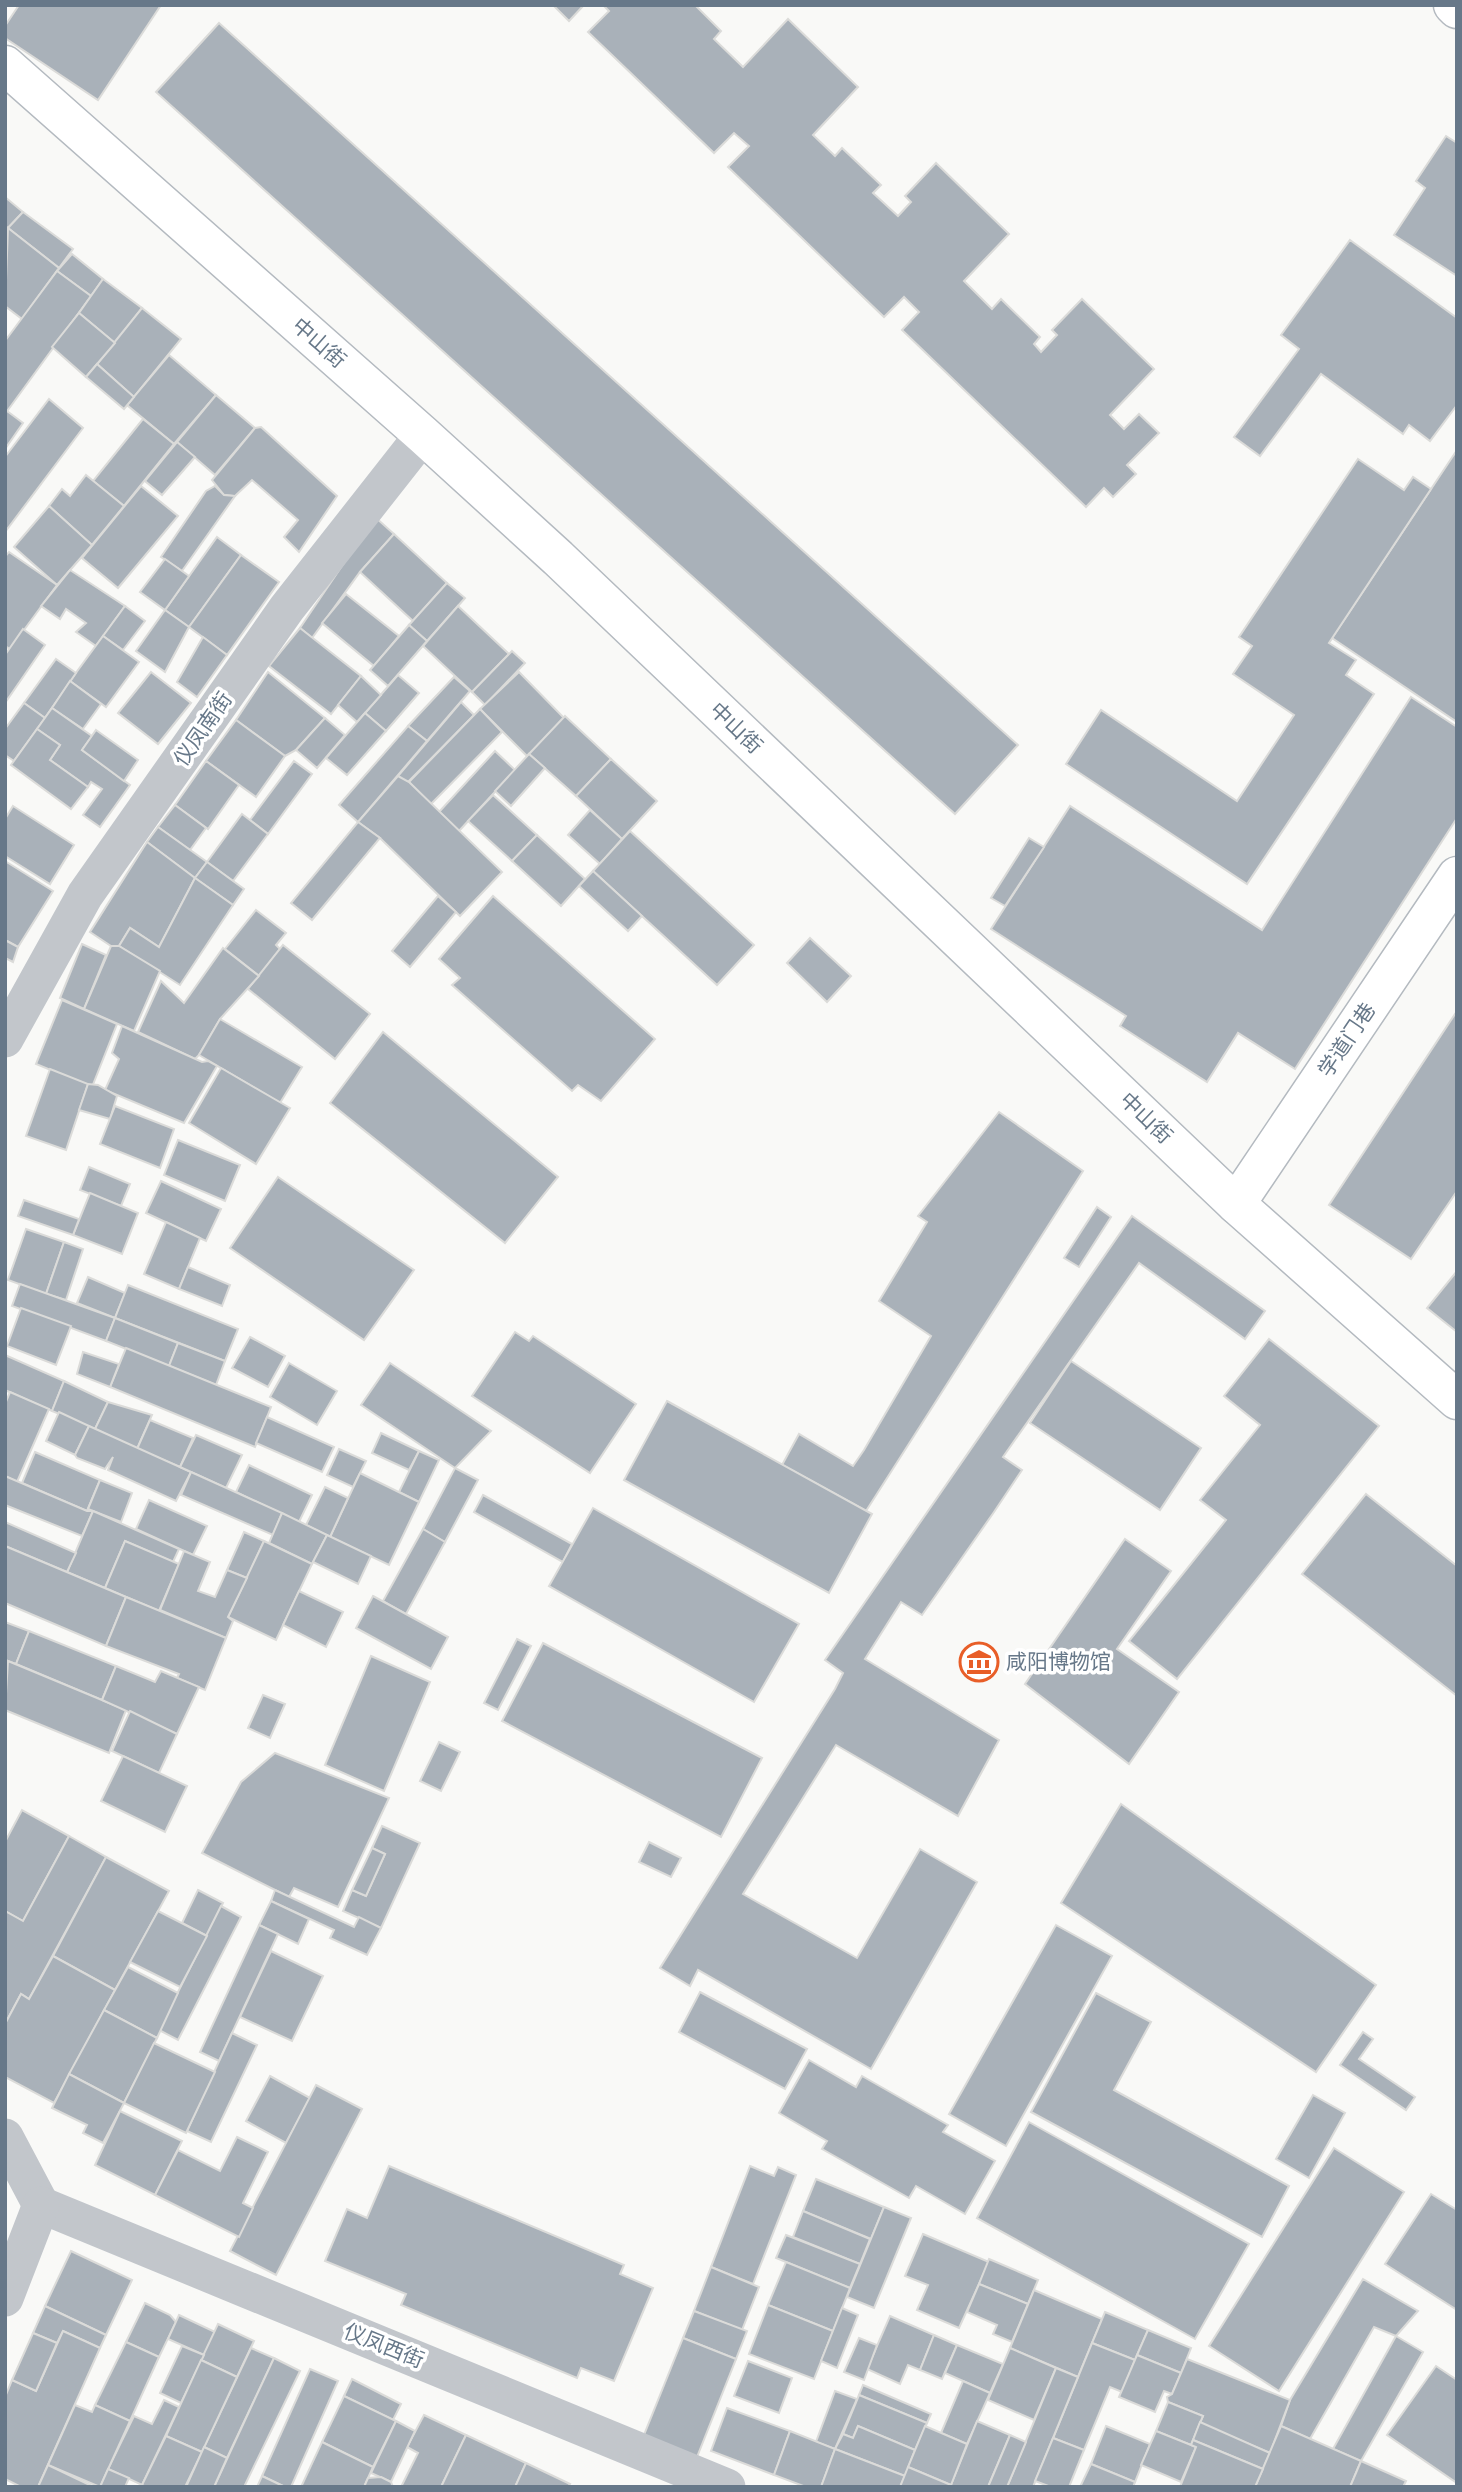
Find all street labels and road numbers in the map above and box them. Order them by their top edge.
street label: 中山街 [286,311,353,374]
street label: 仪凤南街 [167,686,239,771]
street label: 中山街 [704,695,769,760]
street label: 学道门巷 [1311,997,1382,1083]
street label: 中山街 [1114,1085,1179,1150]
street label: 仪凤西街 [340,2316,429,2375]

